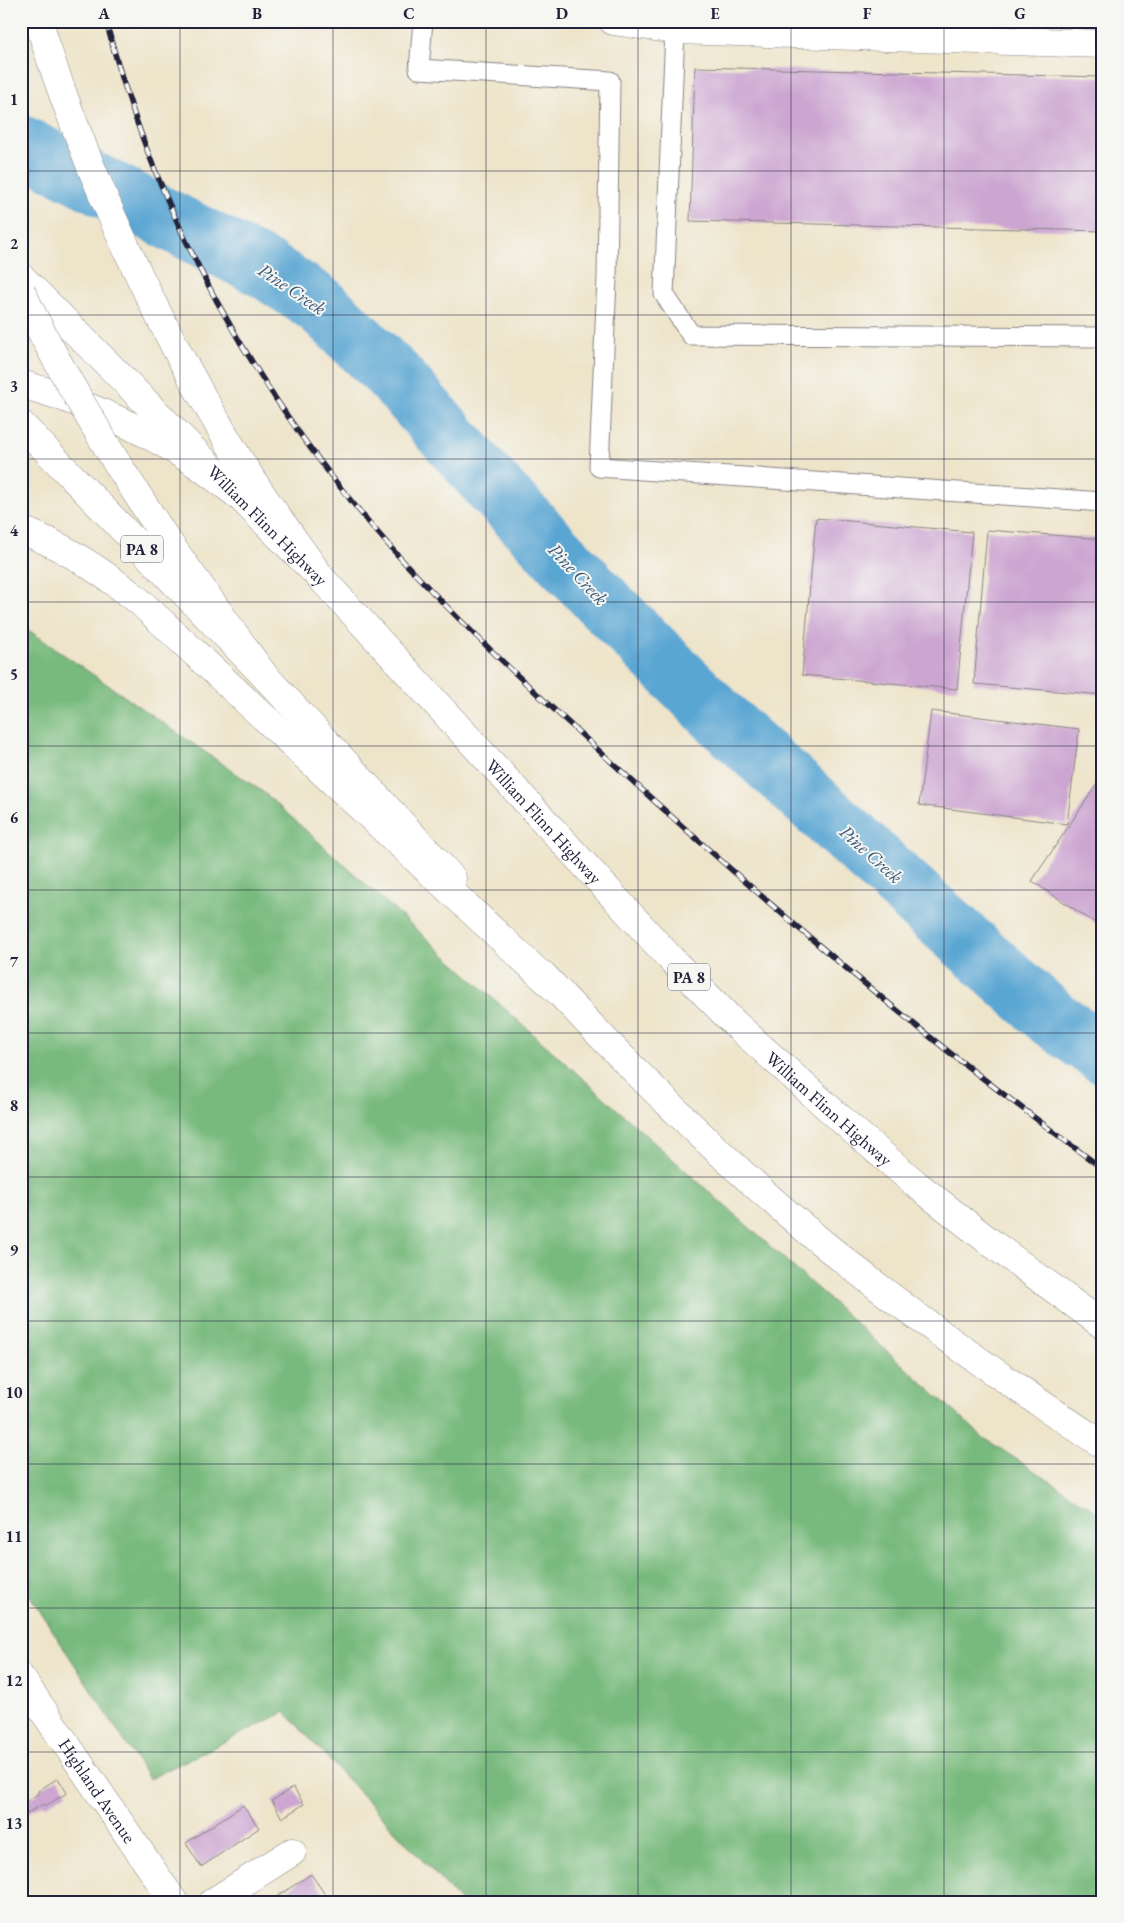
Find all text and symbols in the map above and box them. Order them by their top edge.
text: A [97,3,110,24]
text: B [252,3,262,24]
text: C [403,3,415,24]
text: D [556,3,568,24]
text: E [710,3,720,24]
text: F [863,3,872,24]
text: G [1014,3,1026,24]
text: 1 [10,89,18,110]
text: 2 [10,233,19,254]
water label: Pine Creek [253,257,331,321]
text: 3 [10,376,18,397]
street label: William Flinn Highway [203,460,334,590]
text: 4 [10,520,19,541]
road number: PA 8 [121,536,163,562]
water label: Pine Creek [543,537,614,611]
text: 5 [10,664,18,685]
street label: William Flinn Highway [481,754,608,888]
text: 6 [10,807,19,828]
water label: Pine Creek [834,819,908,889]
text: 7 [10,951,19,972]
road number: PA 8 [668,964,710,990]
street label: William Flinn Highway [761,1046,898,1170]
text: 8 [10,1095,18,1116]
text: 9 [10,1239,19,1260]
text: 10 [6,1382,23,1403]
text: 11 [6,1526,22,1547]
text: 12 [6,1670,23,1691]
street label: Highland Avenue [54,1734,141,1847]
text: 13 [6,1813,22,1834]

